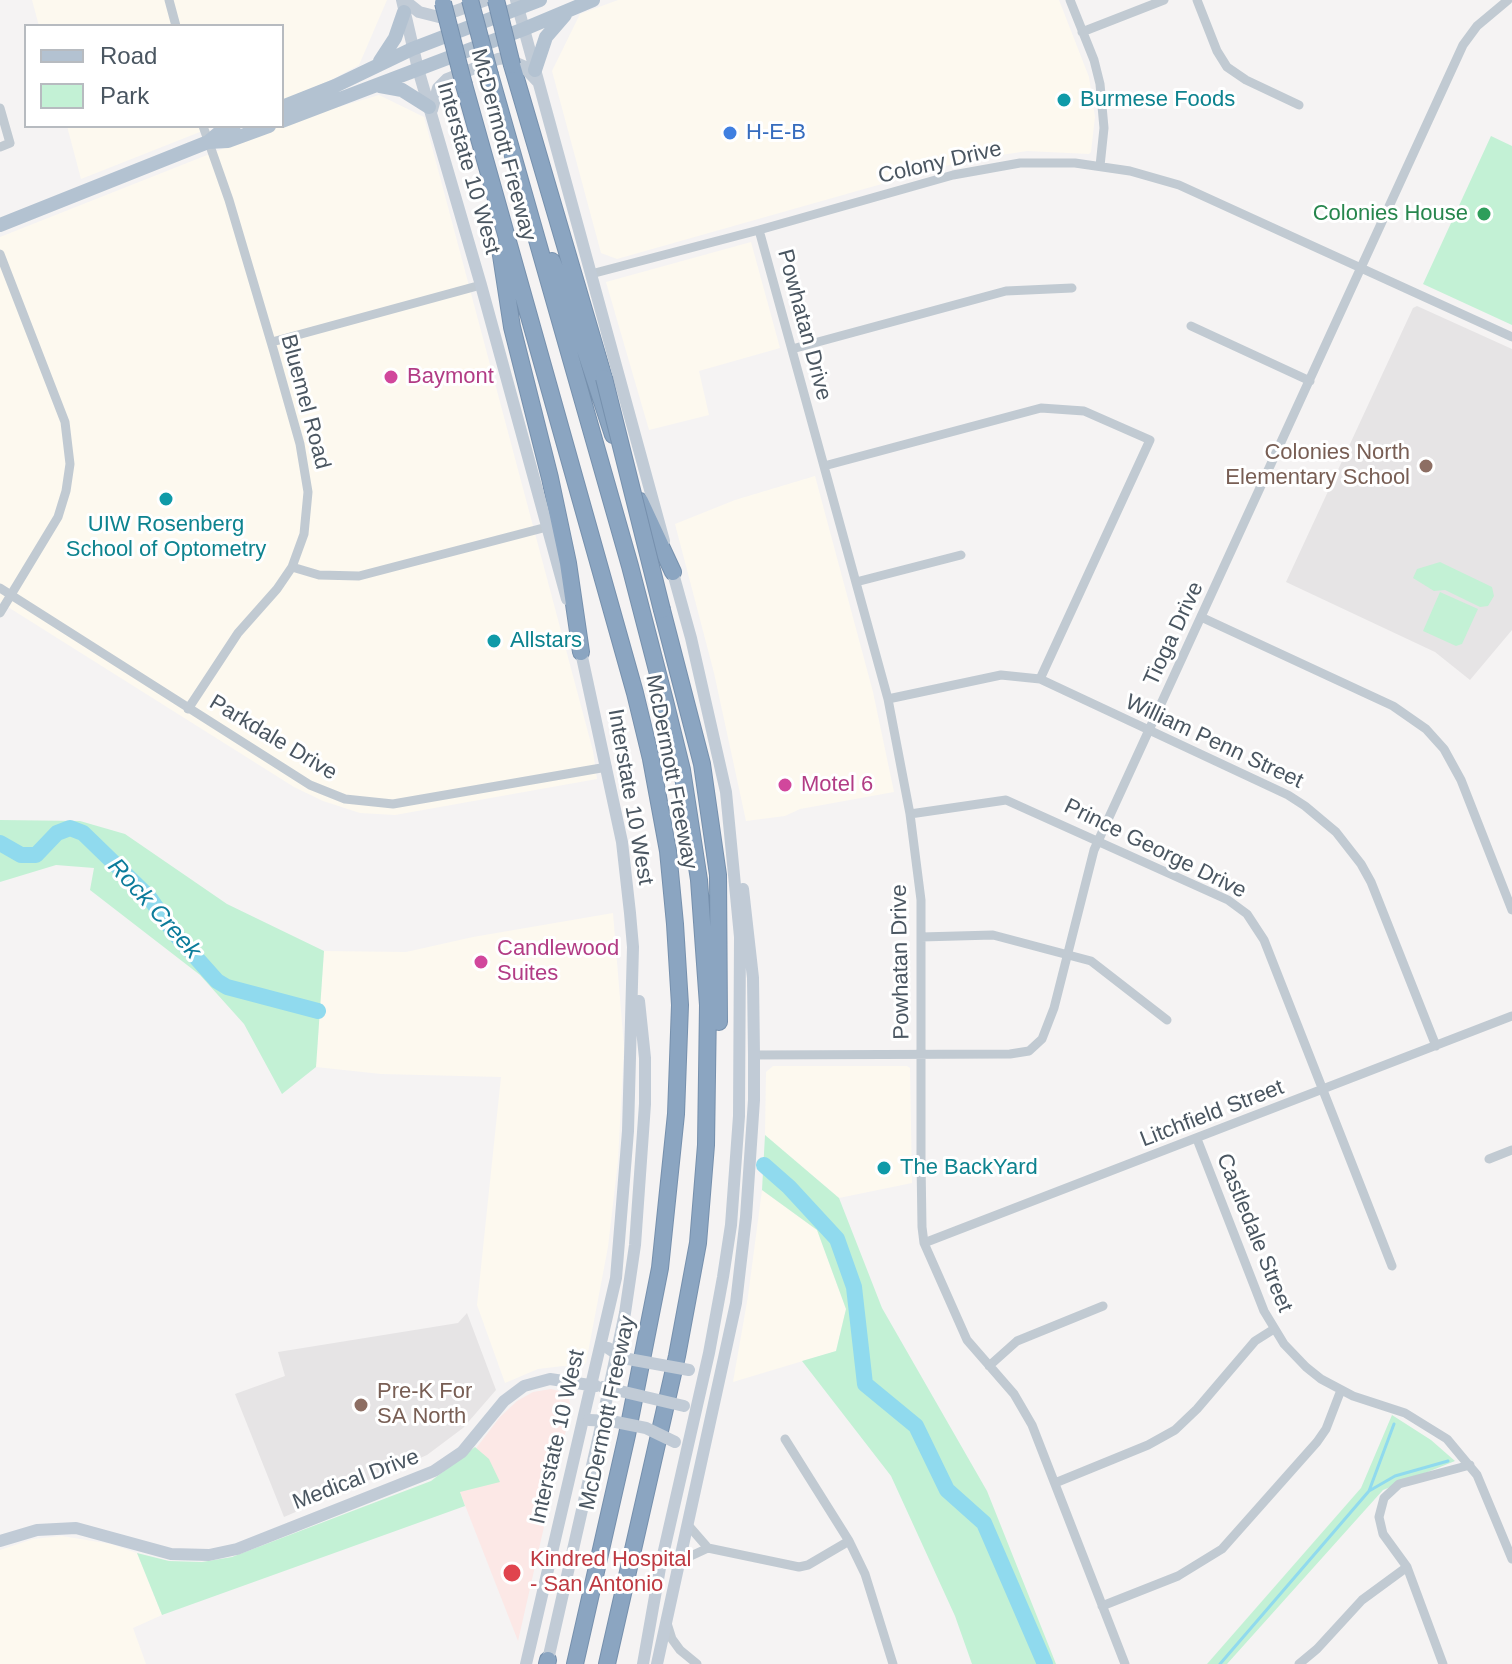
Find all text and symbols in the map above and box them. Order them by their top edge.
legend [24,24,284,128]
text: Road [100,42,157,69]
street label: McDermott Freeway [465,46,541,244]
street label: Interstate 10 West [431,79,505,257]
text: Park [100,82,149,109]
place label: Burmese Foods [1080,87,1235,113]
marker: Burmese Foods [1055,91,1073,109]
place label: H-E-B [746,120,806,146]
marker: H-E-B [721,124,739,142]
street label: Colony Drive [876,136,1004,190]
place label: Colonies House [1313,201,1468,227]
marker: Colonies House [1475,205,1493,223]
street label: Powhatan Drive [771,247,837,403]
street label: Bluemel Road [274,332,336,472]
place label: Baymont [407,364,494,390]
marker: Baymont [382,368,400,386]
place label: Colonies North Elementary School [1225,440,1410,492]
marker: Colonies North Elementary School [1417,457,1435,475]
marker: UIW Rosenberg School of Optometry [157,490,175,508]
place label: UIW Rosenberg School of Optometry [66,512,266,564]
street label: Tioga Drive [1138,578,1210,690]
place label: Allstars [510,628,582,654]
marker: Allstars [485,632,503,650]
street label: McDermott Freeway [639,672,703,872]
street label: William Penn Street [1121,689,1307,795]
street label: Parkdale Drive [204,690,342,786]
street label: Interstate 10 West [602,707,658,887]
place label: Motel 6 [801,772,873,798]
marker: Motel 6 [776,776,794,794]
street label: Prince George Drive [1060,793,1250,905]
water label: Rock Creek [101,853,207,965]
street label: Powhatan Drive [886,884,916,1040]
place label: Candlewood Suites [497,936,619,988]
marker: Candlewood Suites [472,953,490,971]
street label: Litchfield Street [1136,1075,1288,1153]
street label: Castledale Street [1210,1150,1298,1316]
place label: The BackYard [900,1155,1038,1181]
marker: The BackYard [875,1159,893,1177]
street label: McDermott Freeway [575,1313,641,1513]
street label: Interstate 10 West [525,1347,591,1527]
place label: Pre-K For SA North [377,1379,472,1430]
marker: Pre-K For SA North [352,1396,370,1414]
street label: Medical Drive [289,1444,423,1516]
place label: Kindred Hospital - San Antonio [530,1547,691,1598]
marker: Kindred Hospital - San Antonio [501,1562,523,1584]

